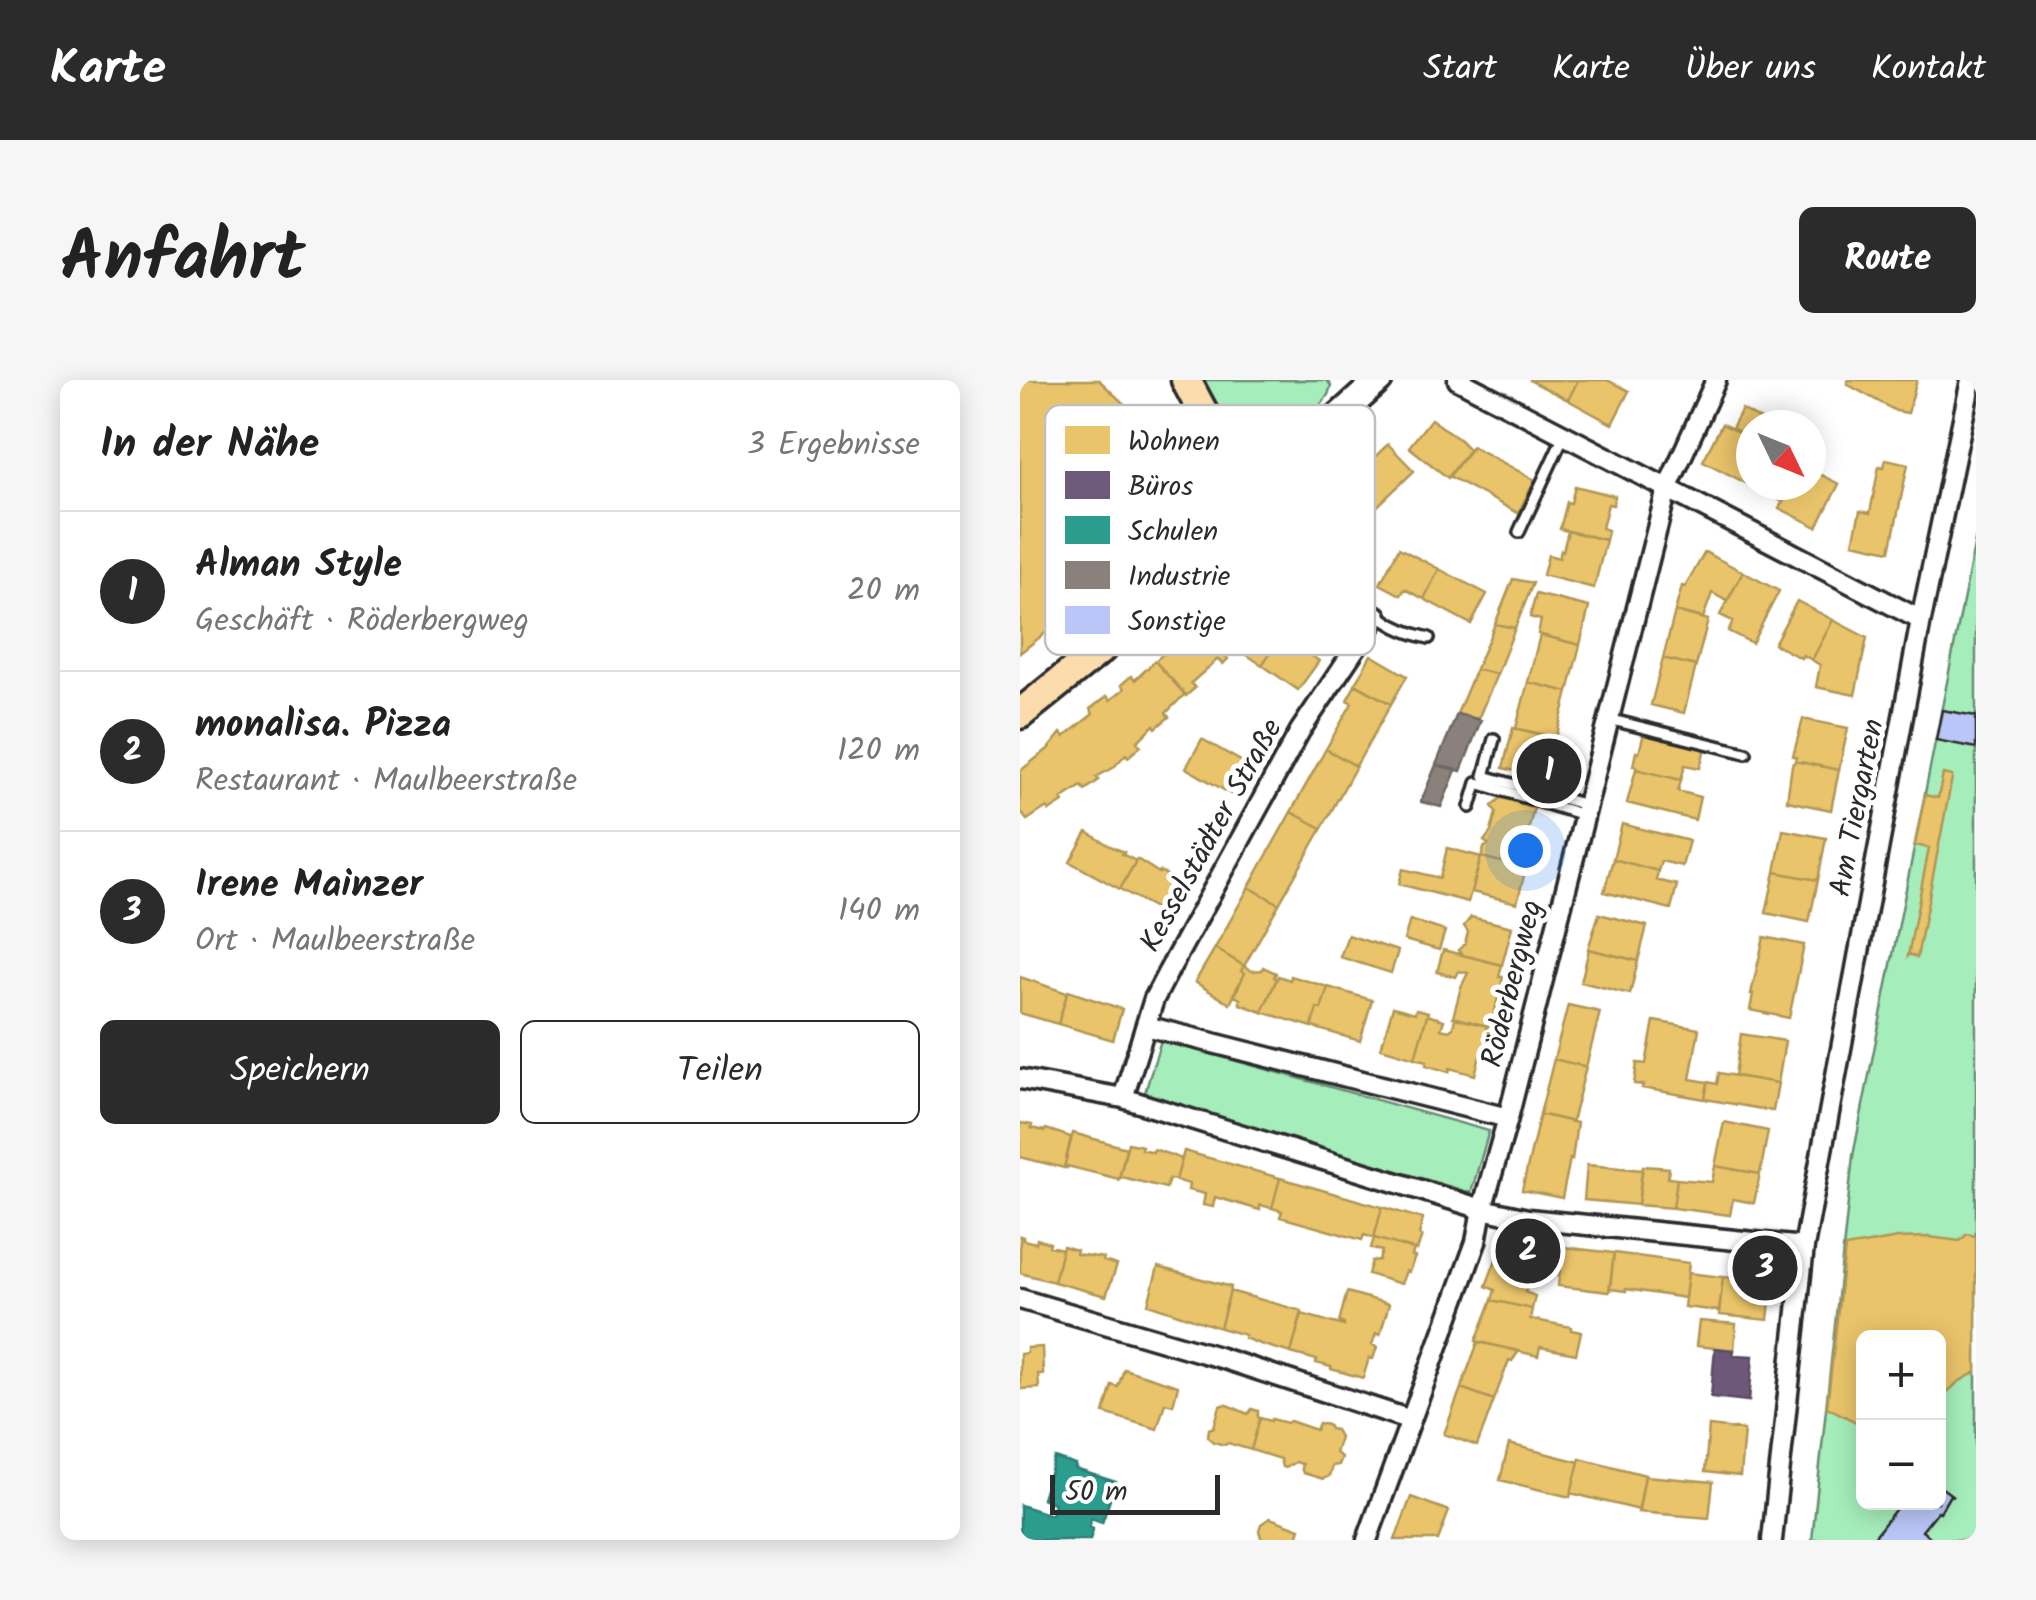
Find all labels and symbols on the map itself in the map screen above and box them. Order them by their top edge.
legend [1045,405,1375,655]
north arrow [1736,410,1826,500]
text: Wohnen [1128,420,1220,465]
text: Büros [1128,465,1193,510]
text: Schulen [1128,510,1218,555]
text: Industrie [1128,555,1231,600]
text: Sonstige [1128,600,1226,645]
street label: Kesselstädter Straße [1128,710,1296,962]
street label: Am Tiergarten [1817,715,1899,901]
pin: 1 [1516,734,1582,808]
your location [1500,825,1551,876]
street label: Röderbergweg [1469,895,1557,1073]
pin: 2 [1496,1214,1560,1288]
pin: 3 [1732,1230,1798,1306]
scale bar [1050,1470,1220,1514]

